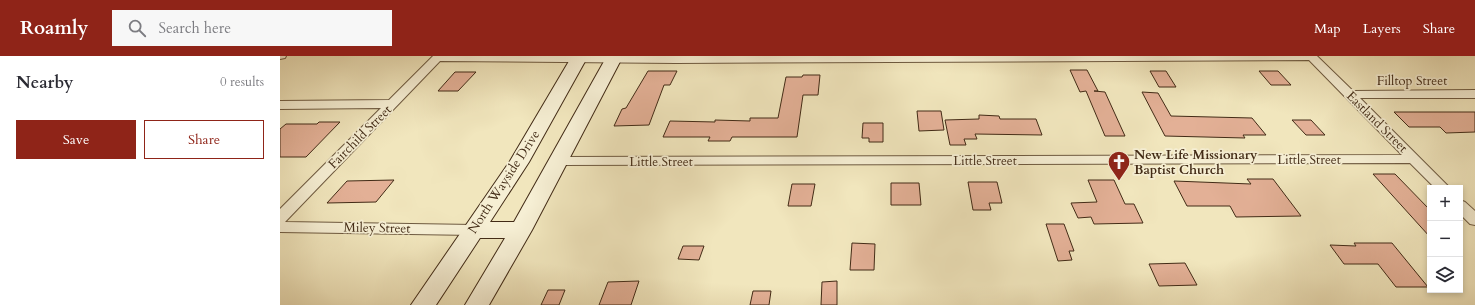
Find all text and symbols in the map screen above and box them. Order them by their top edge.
search box [112,10,392,46]
text: Roamly [20,15,88,41]
icon: search [126,17,148,39]
text: Search here [158,18,231,38]
text: Map [1314,19,1341,38]
text: Layers [1363,19,1401,38]
text: Share [1423,19,1455,38]
text: Nearby [16,71,73,94]
street label: Filltop Street [1377,72,1447,90]
text: 0 results [220,73,264,91]
street label: Eastland Street [1342,87,1412,157]
street label: Fairchild Street [324,101,396,173]
button: Save [16,120,136,159]
button: Share [144,120,264,159]
street label: North Wayside Drive [464,127,544,237]
place label: New Life Missionary Baptist Church [1134,146,1258,179]
church icon: New Life Missionary Baptist Church [1106,149,1132,182]
street label: Little Street [1277,151,1341,169]
street label: Little Street [953,152,1017,170]
street label: Little Street [629,153,693,171]
map controls [1427,185,1463,293]
button: + [1427,185,1463,221]
street label: Miley Street [343,218,411,238]
button: − [1427,221,1463,257]
button: layers [1427,257,1463,293]

